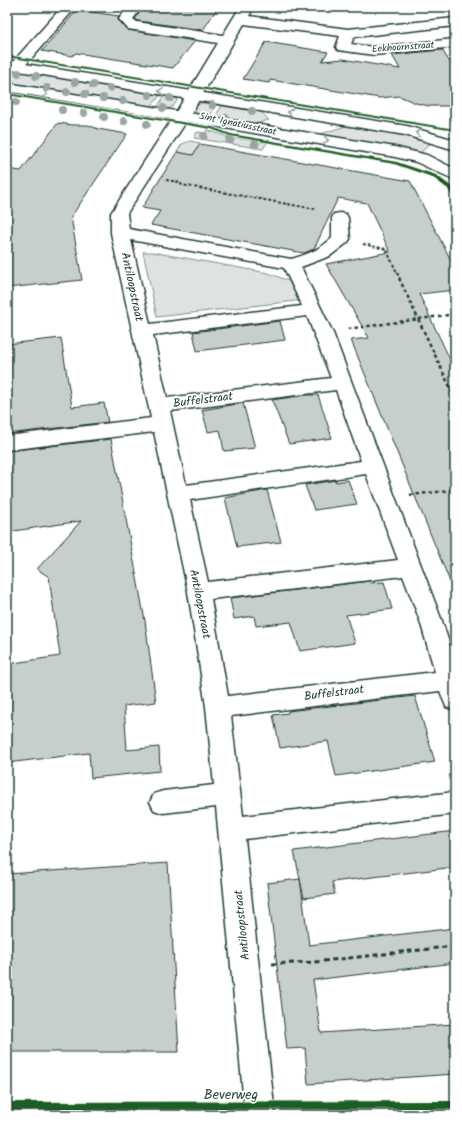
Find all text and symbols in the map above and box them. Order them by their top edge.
street label: Eekhoornstraat [371,37,435,57]
one-way arrow [158,87,164,96]
one-way arrow [42,89,49,98]
street label: Sint Ignatiusstraat [198,108,278,140]
one-way arrow [287,108,293,117]
one-way arrow [415,130,421,138]
one-way arrow [323,136,329,144]
street label: Antiloopstraat [115,251,149,324]
street label: Buffelstraat [172,387,234,413]
street label: Antiloopstraat [184,568,216,641]
street label: Buffelstraat [303,680,365,706]
street label: Antiloopstraat [229,889,255,961]
street label: Beverweg [204,1084,258,1106]

